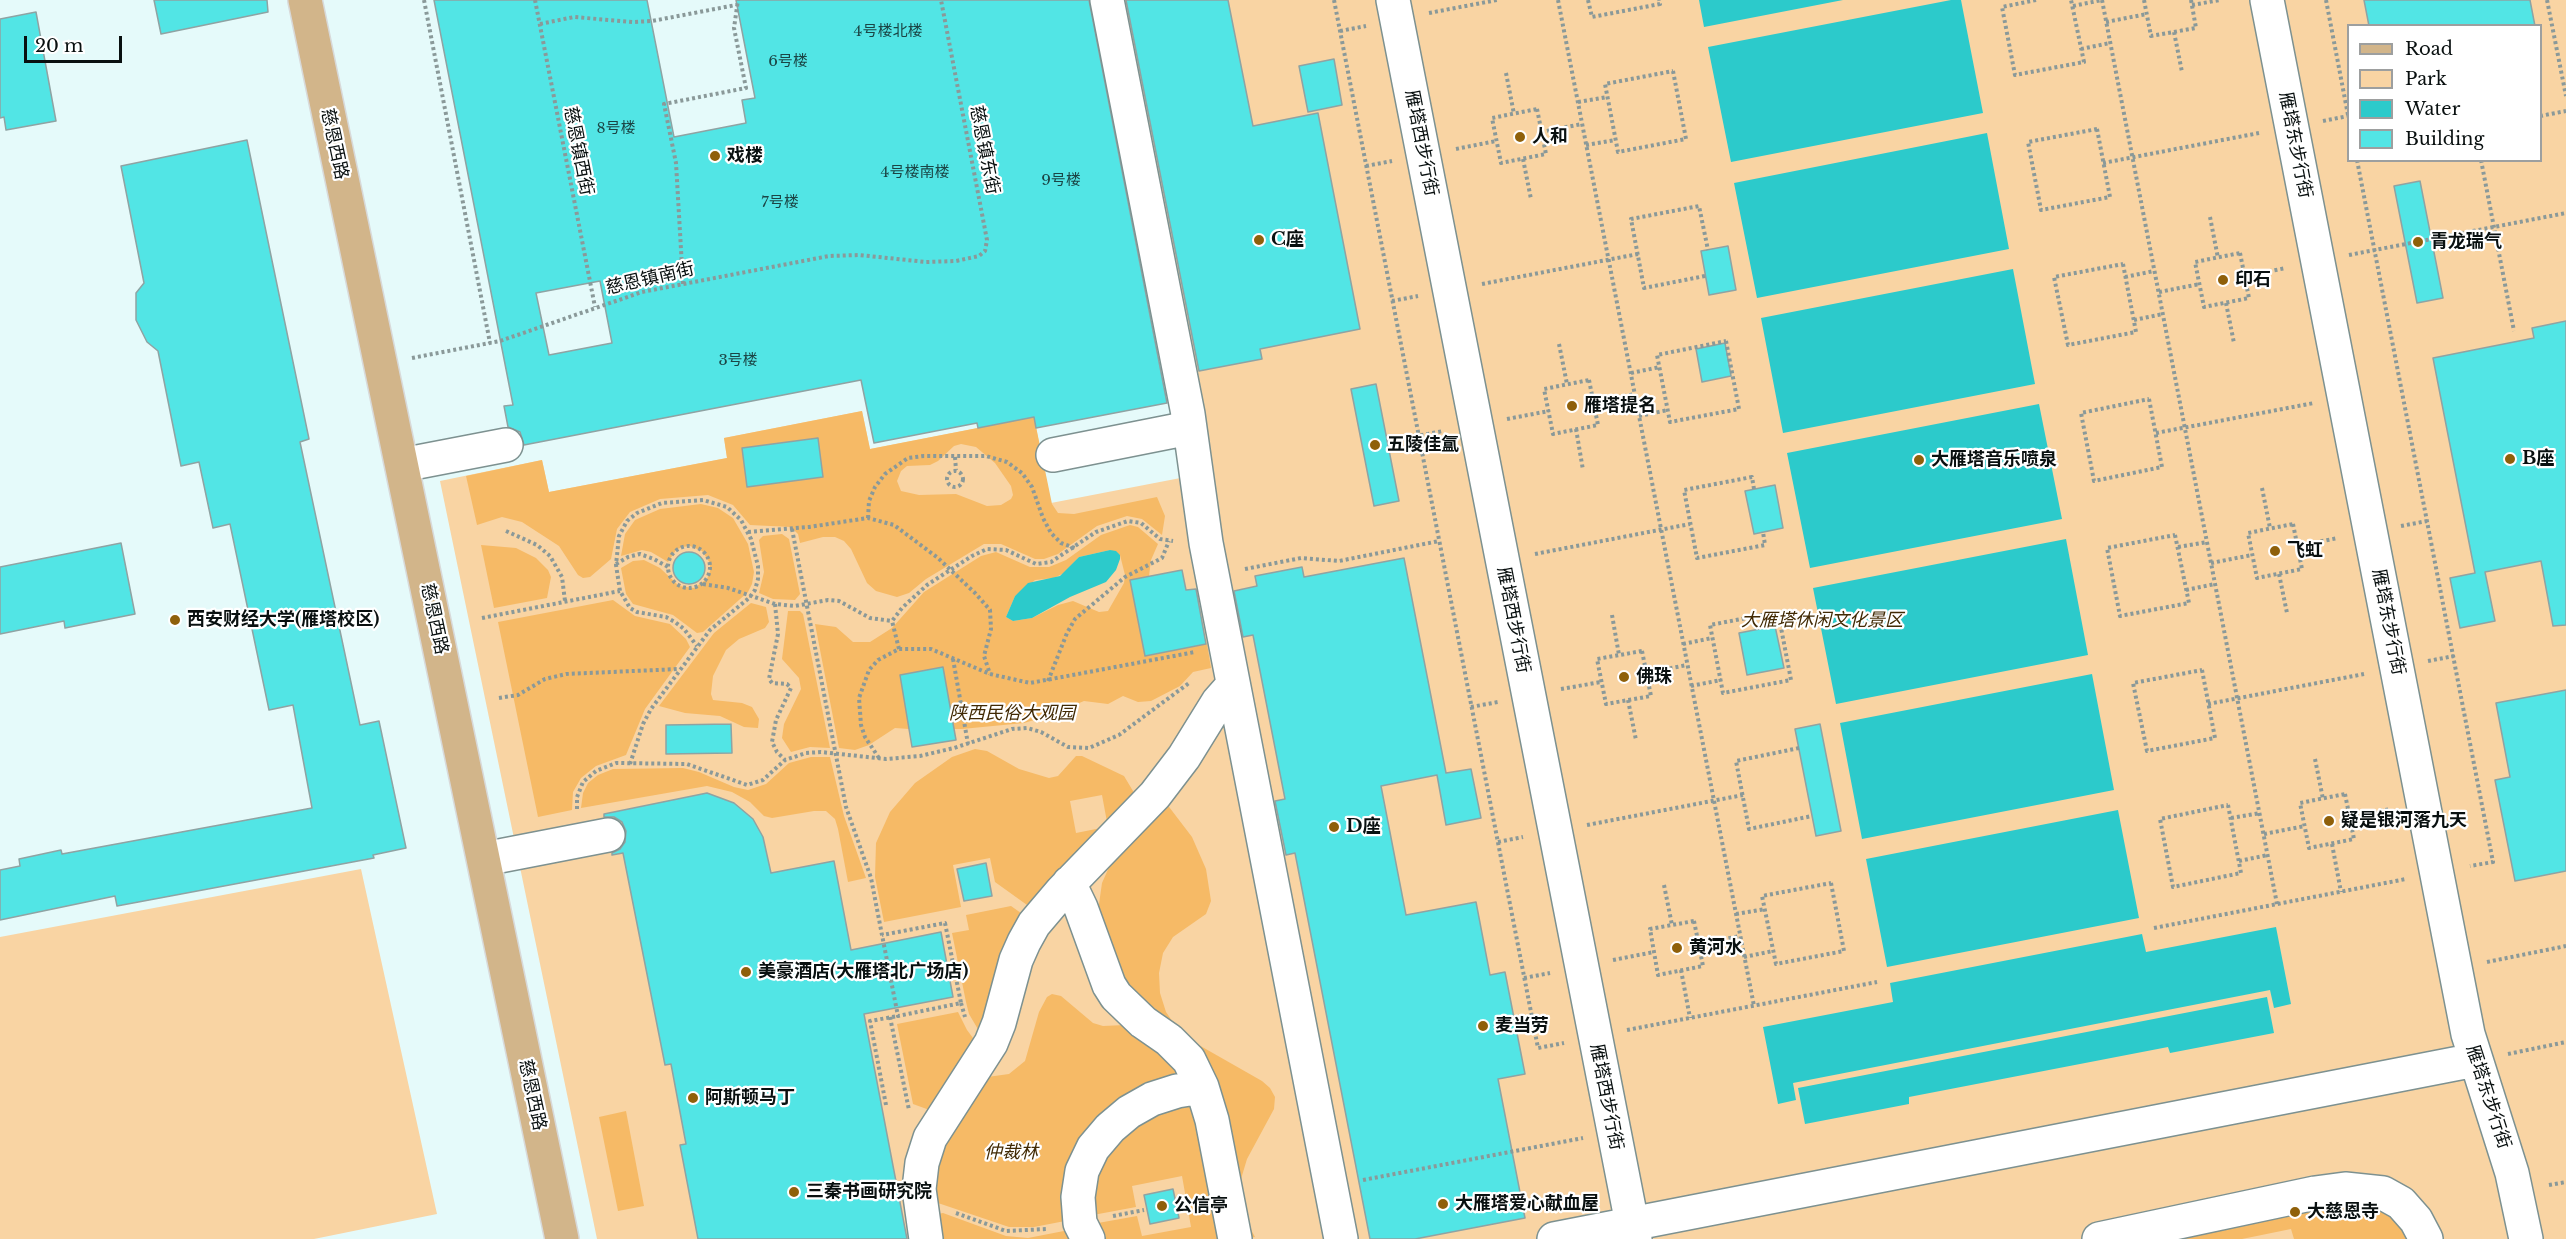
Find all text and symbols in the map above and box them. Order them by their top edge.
house number: 4号楼北楼 [854,23,922,41]
scale bar [27,24,124,62]
legend [2347,24,2542,162]
text: 20 m [35,35,83,57]
text: Road [2405,38,2453,60]
house number: 6号楼 [768,53,808,71]
text: Park [2405,68,2447,90]
street label: 雁塔西步行街 [1400,88,1442,198]
street label: 雁塔东步行街 [2274,90,2316,200]
text: Water [2405,98,2460,120]
street label: 慈恩镇东街 [965,104,1003,196]
street label: 慈恩镇西街 [559,105,597,197]
street label: 慈恩西路 [316,107,352,181]
house number: 8号楼 [596,120,636,138]
place label: 人和 [1532,126,1568,148]
text: Building [2405,128,2484,150]
marker: 人和 [1513,130,1527,144]
place label: 戏楼 [727,145,763,167]
marker: 戏楼 [708,149,722,163]
house number: 4号楼南楼 [881,164,949,182]
house number: 9号楼 [1041,172,1081,190]
house number: 7号楼 [761,194,799,212]
place label: C座 [1271,229,1304,251]
place label: 青龙瑞气 [2430,231,2502,253]
marker: C座 [1252,233,1266,247]
marker: 青龙瑞气 [2411,235,2425,249]
street label: 慈恩镇南街 [604,258,696,300]
place label: 印石 [2235,269,2271,291]
marker: 印石 [2216,273,2230,287]
house number: 3号楼 [718,352,758,370]
place label: 雁塔提名 [1584,395,1656,417]
marker: 雁塔提名 [1565,399,1579,413]
place label: 五陵佳氲 [1387,434,1459,456]
marker: 五陵佳氲 [1368,438,1382,452]
place label: B座 [2522,448,2554,470]
place label: 大雁塔音乐喷泉 [1931,449,2057,471]
marker: B座 [2503,452,2517,466]
marker: 大雁塔音乐喷泉 [1912,453,1926,467]
place label: 飞虹 [2287,540,2323,562]
marker: 飞虹 [2268,544,2282,558]
street label: 雁塔西步行街 [1492,565,1534,675]
street label: 雁塔东步行街 [2367,567,2409,677]
street label: 慈恩西路 [416,582,452,656]
place label: 西安财经大学(雁塔校区) [187,609,379,631]
park label: 大雁塔休闲文化景区 [1741,610,1903,632]
marker: 西安财经大学(雁塔校区) [168,613,182,627]
place label: 佛珠 [1636,666,1672,688]
marker: 佛珠 [1617,670,1631,684]
park label: 陕西民俗大观园 [949,703,1075,725]
place label: 疑是银河落九天 [2341,810,2467,832]
marker: 疑是银河落九天 [2322,814,2336,828]
place label: D座 [1346,816,1381,838]
marker: D座 [1327,820,1341,834]
place label: 黄河水 [1689,937,1743,959]
marker: 黄河水 [1670,941,1684,955]
place label: 美豪酒店(大雁塔北广场店) [758,961,968,983]
marker: 美豪酒店(大雁塔北广场店) [739,965,753,979]
place label: 麦当劳 [1495,1015,1549,1037]
marker: 麦当劳 [1476,1019,1490,1033]
street label: 雁塔西步行街 [1585,1042,1627,1152]
street label: 雁塔东步行街 [2461,1042,2515,1152]
street label: 慈恩西路 [514,1058,550,1132]
place label: 阿斯顿马丁 [705,1087,795,1109]
marker: 阿斯顿马丁 [686,1091,700,1105]
park label: 仲裁林 [984,1142,1038,1164]
place label: 三秦书画研究院 [806,1181,932,1203]
marker: 三秦书画研究院 [787,1185,801,1199]
place label: 大雁塔爱心献血屋 [1455,1193,1599,1215]
place label: 公信亭 [1174,1195,1228,1217]
marker: 大雁塔爱心献血屋 [1436,1197,1450,1211]
marker: 公信亭 [1155,1199,1169,1213]
place label: 大慈恩寺 [2307,1201,2379,1223]
marker: 大慈恩寺 [2288,1205,2302,1219]

